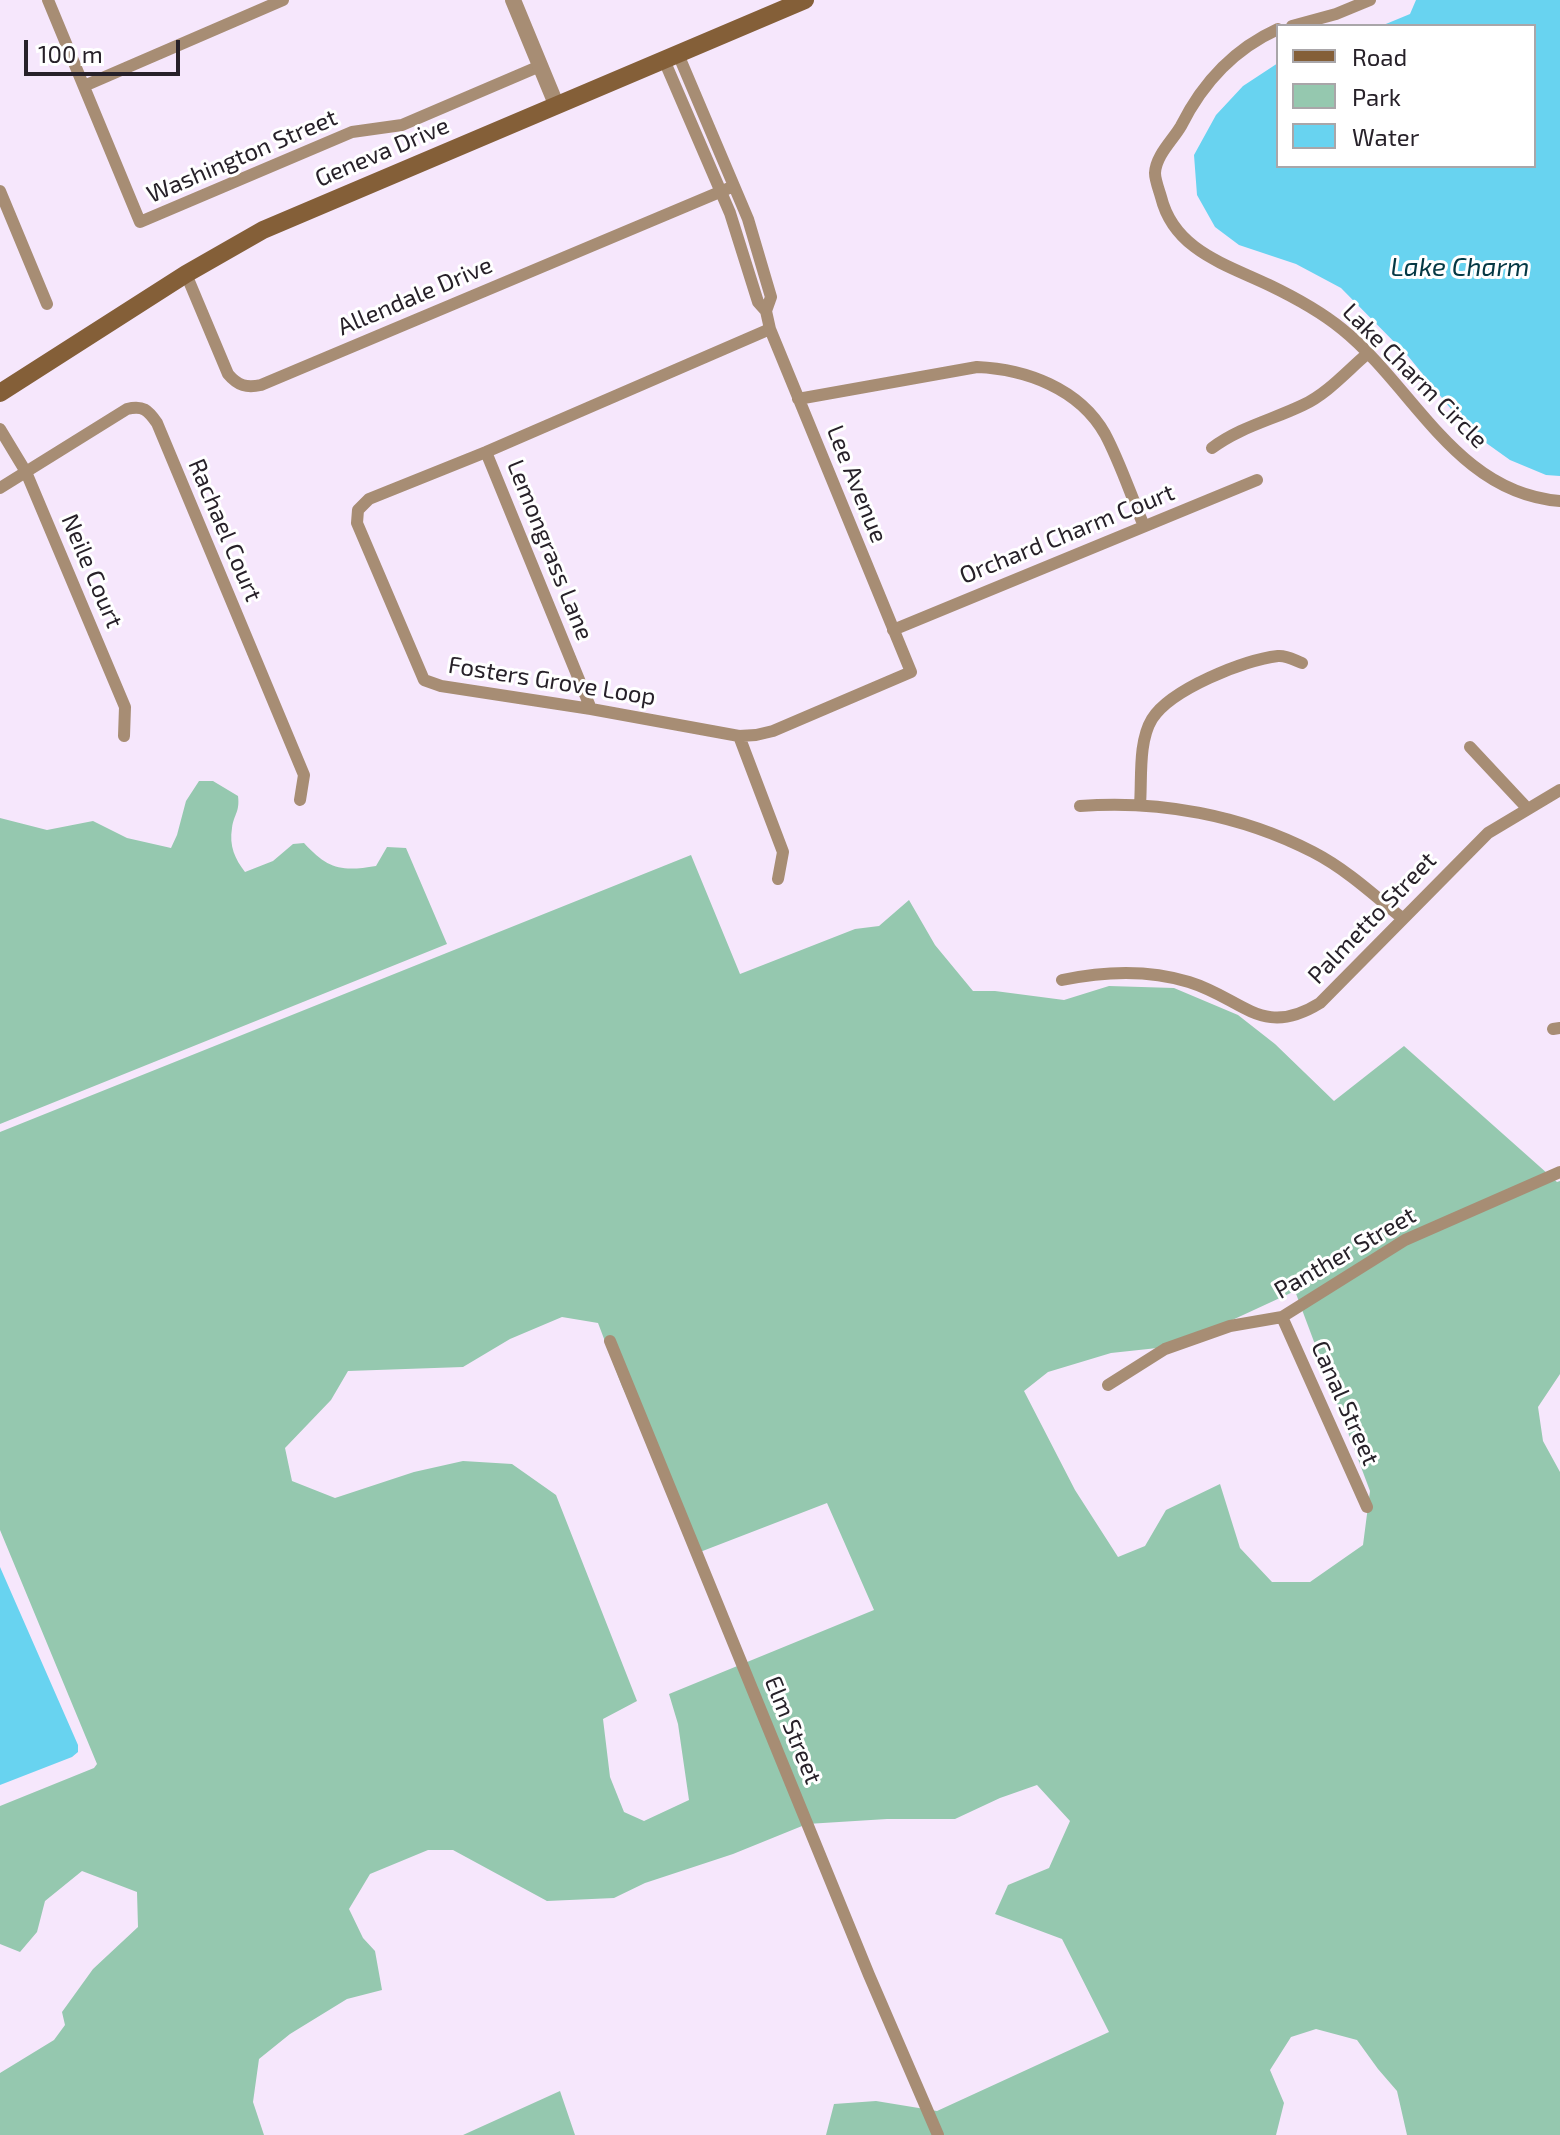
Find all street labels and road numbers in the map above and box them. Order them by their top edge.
street label: Washington Street [143,103,341,209]
street label: Geneva Drive [311,111,453,193]
street label: Allendale Drive [333,250,497,342]
street label: Lake Charm Circle [1337,298,1493,454]
street label: Lee Avenue [820,421,894,547]
street label: Rachael Court [182,454,268,606]
street label: Lemongrass Lane [501,456,599,644]
street label: Orchard Charm Court [955,478,1179,590]
street label: Neile Court [55,510,129,632]
street label: Fosters Grove Loop [446,650,658,712]
street label: Palmetto Street [1302,846,1442,990]
street label: Panther Street [1269,1201,1421,1305]
street label: Canal Street [1305,1336,1385,1470]
street label: Elm Street [758,1672,828,1788]

